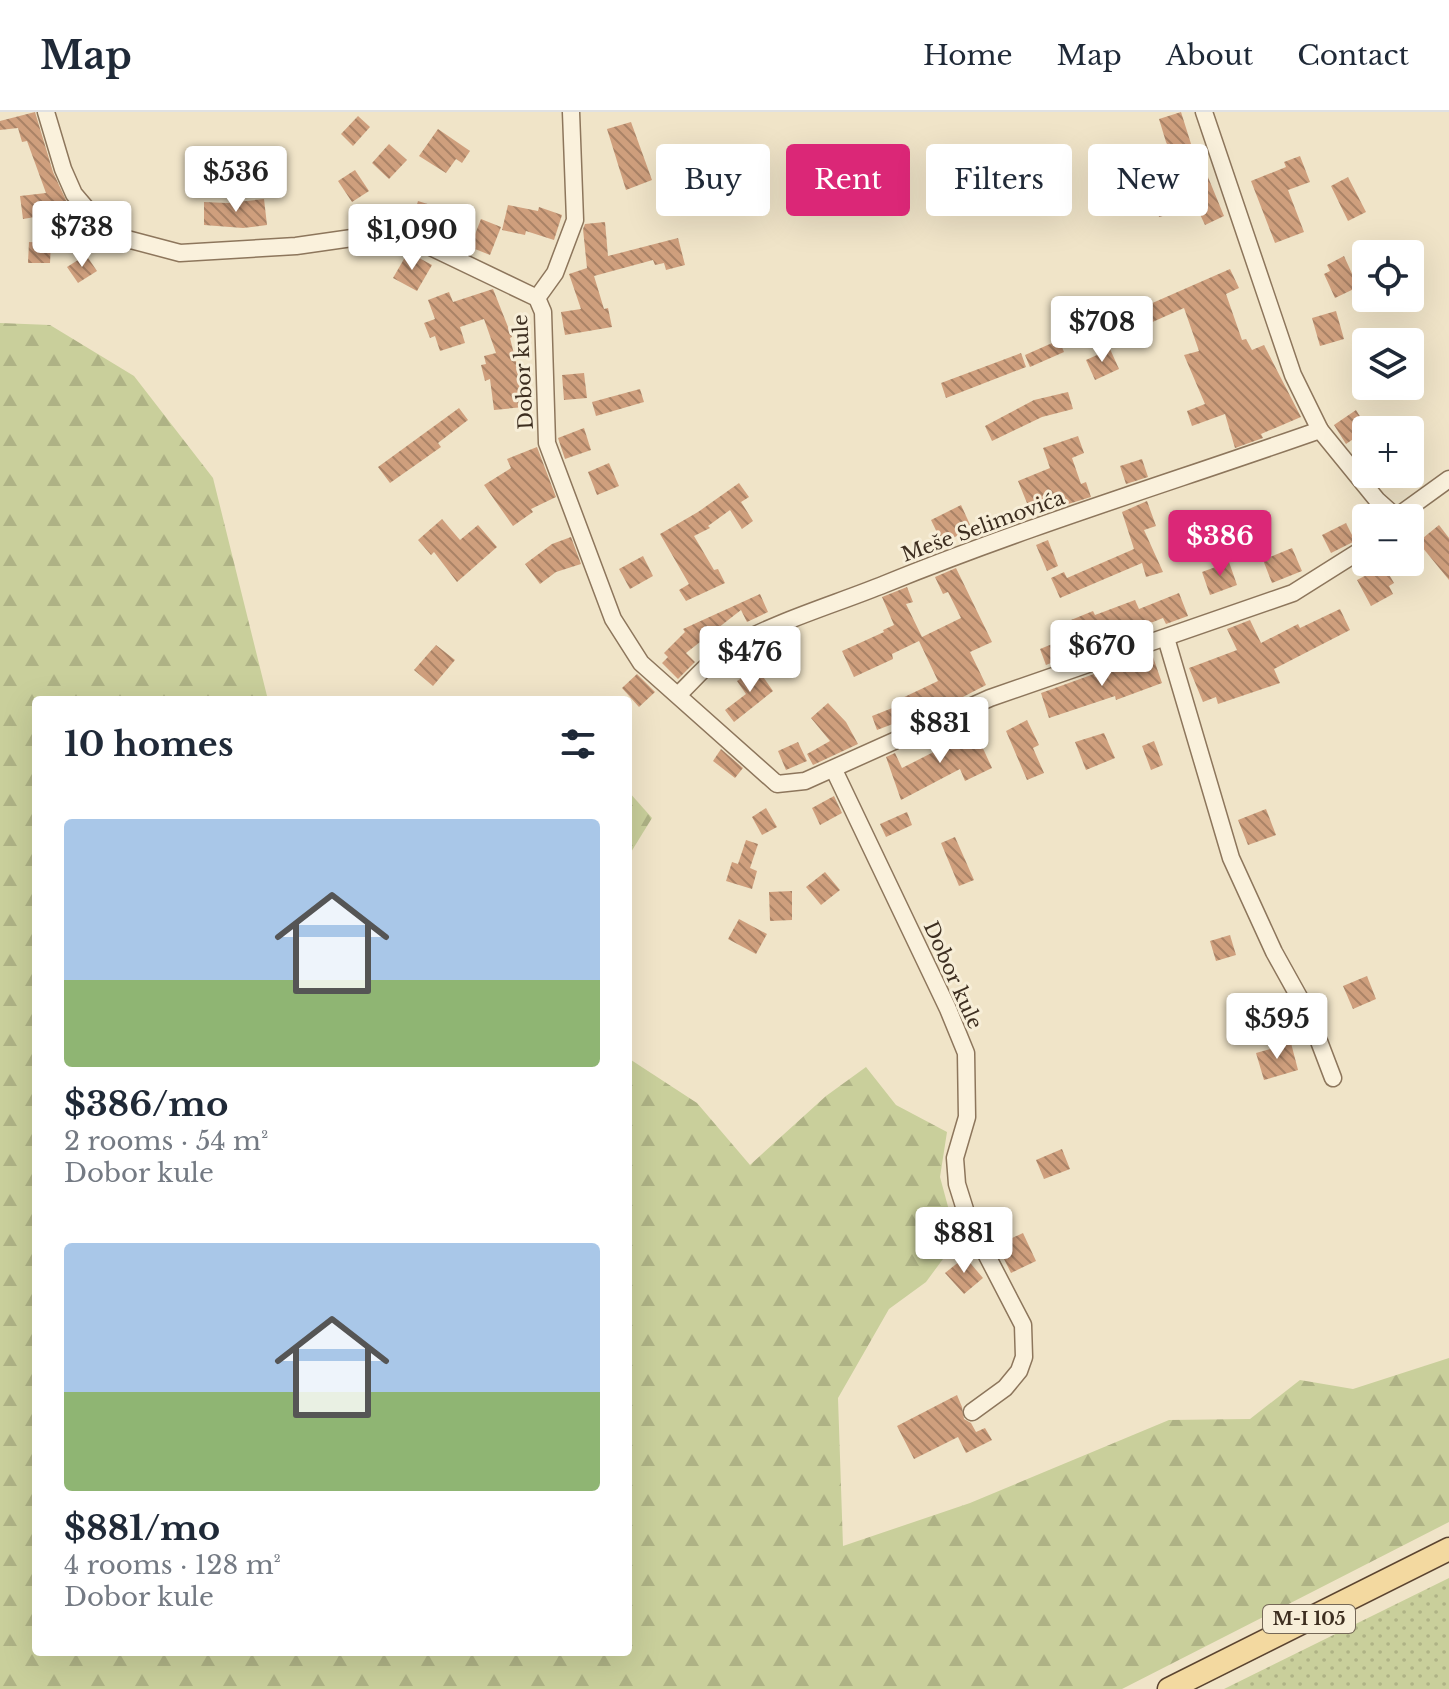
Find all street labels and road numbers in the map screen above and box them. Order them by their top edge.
street label: Dobor kule [508,314,538,430]
street label: Meše Selimovića [898,485,1069,567]
street label: Dobor kule [919,917,987,1033]
road number: M-I 105 [1263,1605,1355,1633]

